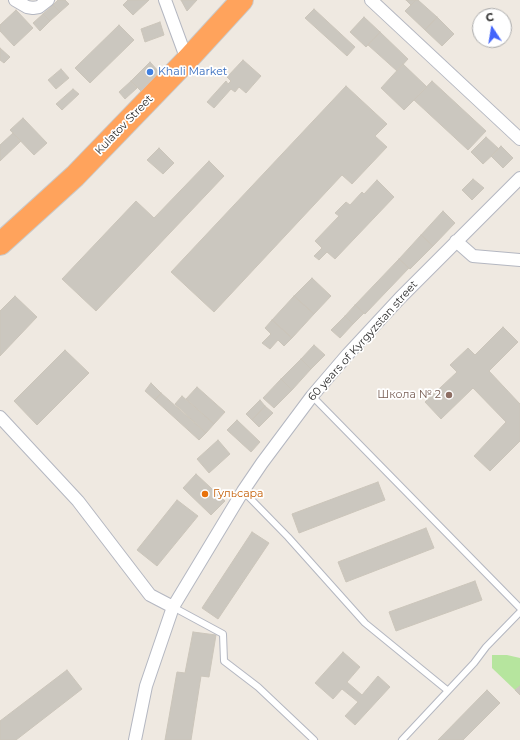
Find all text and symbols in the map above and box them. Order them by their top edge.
north arrow [472,8,512,48]
text: С [484,10,495,25]
place label: Khali Market [158,65,227,79]
marker: Khali Market [145,67,155,77]
street label: Kulatov Street [92,93,156,157]
street label: 60 years of Kyrgyzstan street [306,278,420,404]
place label: Школа № 2 [377,388,441,402]
marker: Школа № 2 [444,390,454,400]
place label: Гульсара [213,487,264,501]
marker: Гульсара [200,489,210,499]

